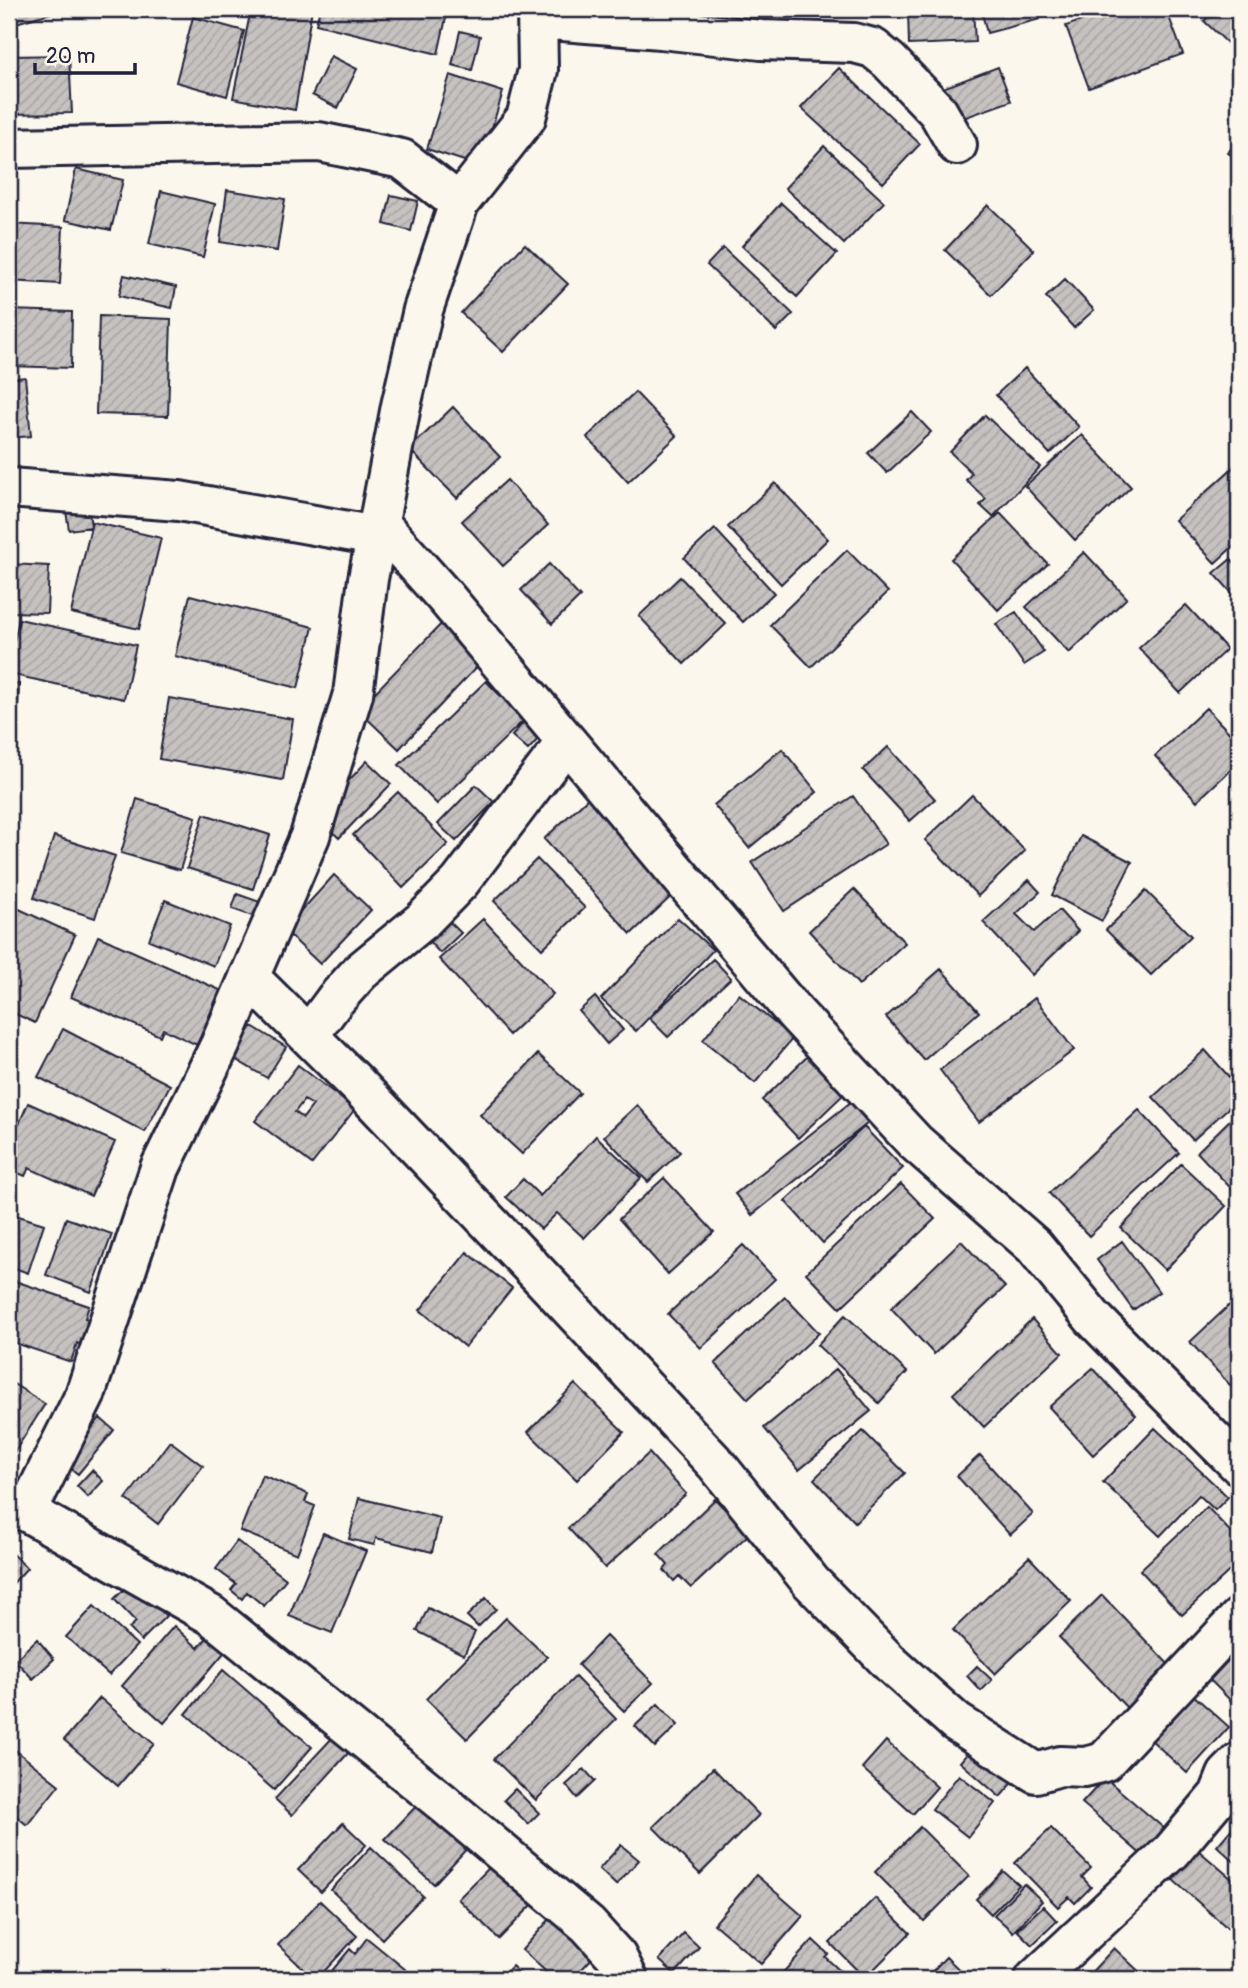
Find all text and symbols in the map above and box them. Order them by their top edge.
scale bar [35,32,135,76]
text: 20 m [46,43,95,70]

